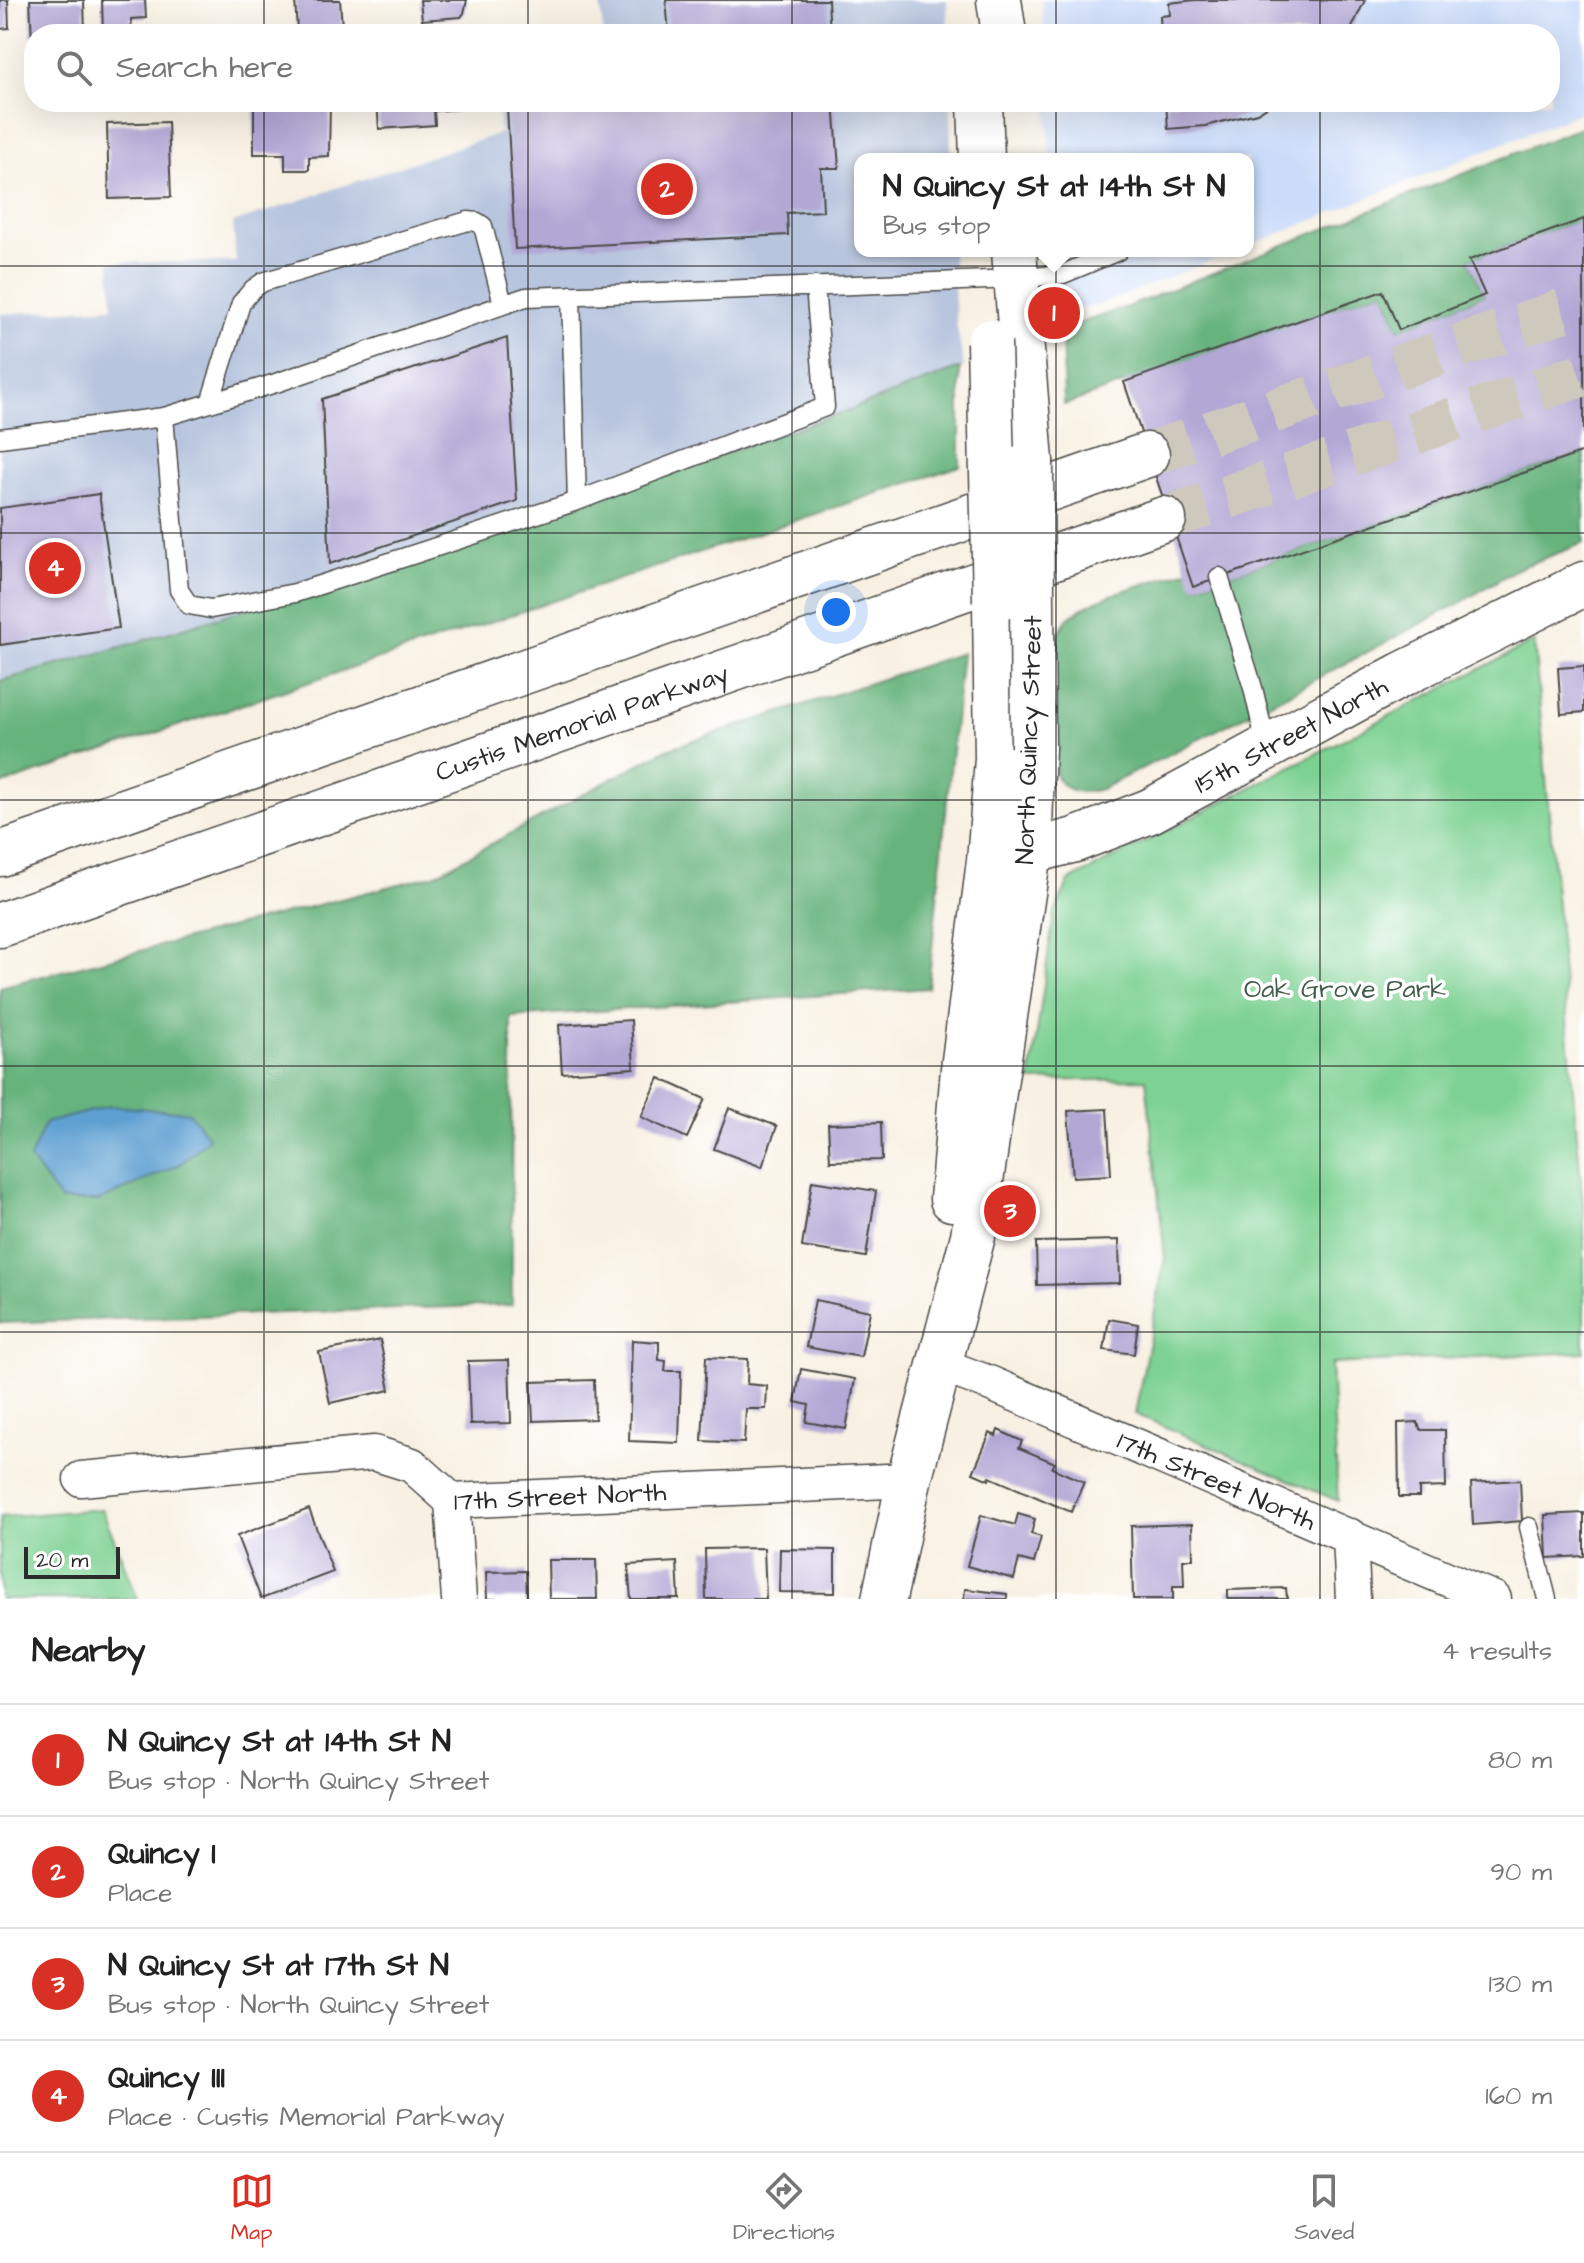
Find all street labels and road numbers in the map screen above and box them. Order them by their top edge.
street label: North Quincy Street [1007,614,1053,865]
street label: Custis Memorial Parkway [431,655,734,791]
street label: 15th Street North [1188,669,1394,803]
street label: 17th Street North [1111,1423,1321,1540]
street label: 17th Street North [453,1474,667,1520]

